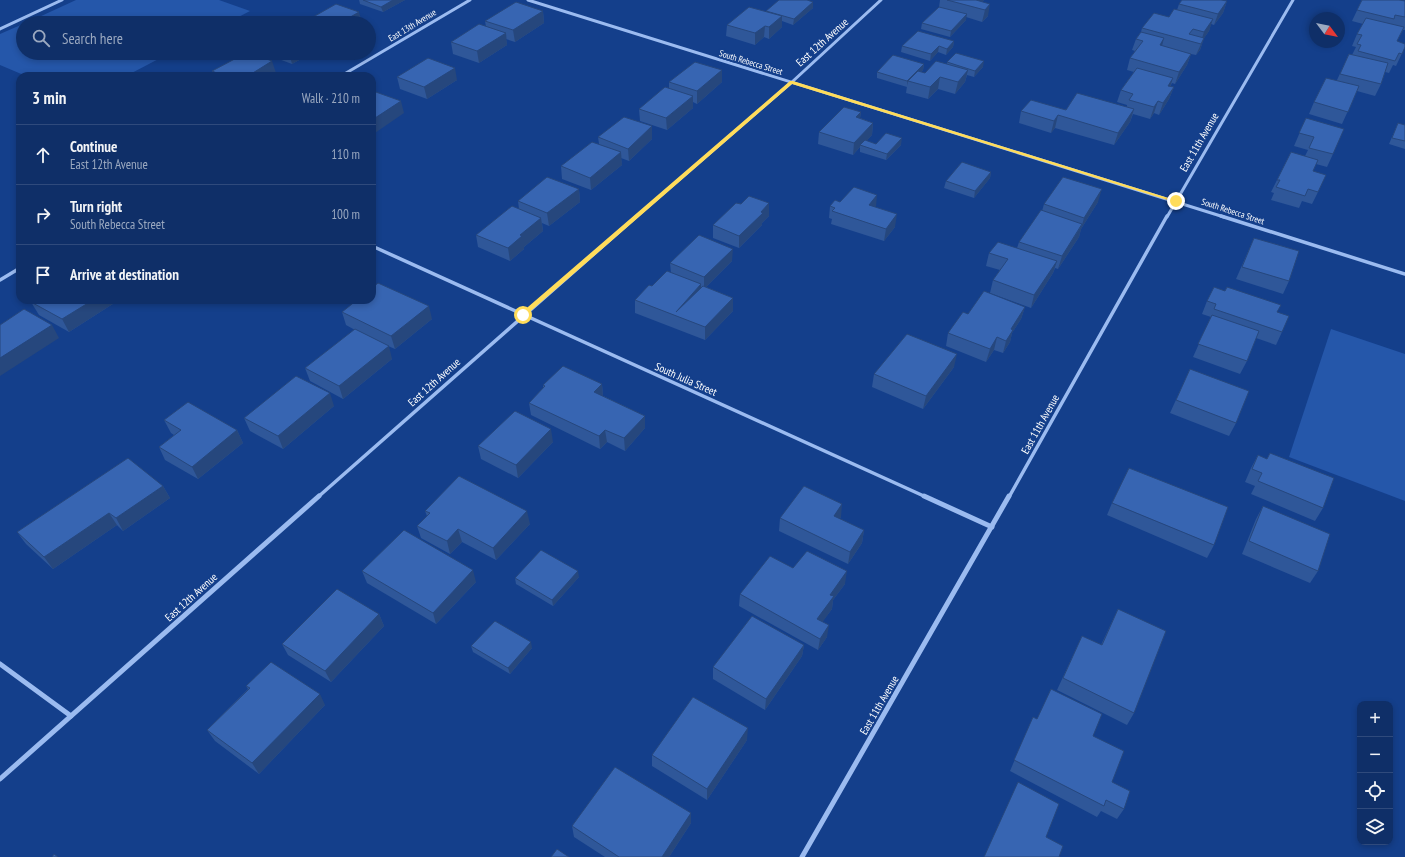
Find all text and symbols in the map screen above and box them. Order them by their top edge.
street label: East 13th Avenue [386,6,438,44]
north arrow [1309,12,1345,48]
street label: East 12th Avenue [793,14,851,69]
search box [16,16,376,60]
icon: search [30,27,52,49]
text: Search here [62,29,123,48]
street label: South Rebecca Street [718,47,784,77]
text: 3 min [32,87,66,109]
text: Walk · 210 m [302,90,360,107]
street label: East 11th Avenue [1176,110,1222,174]
text: Continue [70,137,117,156]
icon: ahead [32,144,54,166]
text: 110 m [331,146,360,163]
text: East 12th Avenue [70,156,148,173]
route end [1167,192,1185,210]
street label: South Rebecca Street [1200,196,1266,227]
text: Turn right [70,197,122,216]
icon: right [32,204,54,226]
text: 100 m [331,206,360,223]
text: South Rebecca Street [70,216,165,233]
icon: arrive [32,264,54,286]
text: Arrive at destination [70,265,179,284]
route start [514,306,532,324]
street label: East 12th Avenue [405,354,463,409]
street label: South Julia Street [653,359,719,399]
street label: East 11th Avenue [1018,391,1062,456]
street label: East 12th Avenue [162,569,220,624]
street label: East 11th Avenue [856,673,902,737]
map controls [1357,701,1393,845]
button: + [1357,701,1393,737]
button: − [1357,737,1393,773]
button: locate [1357,773,1393,809]
button: layers [1357,809,1393,845]

